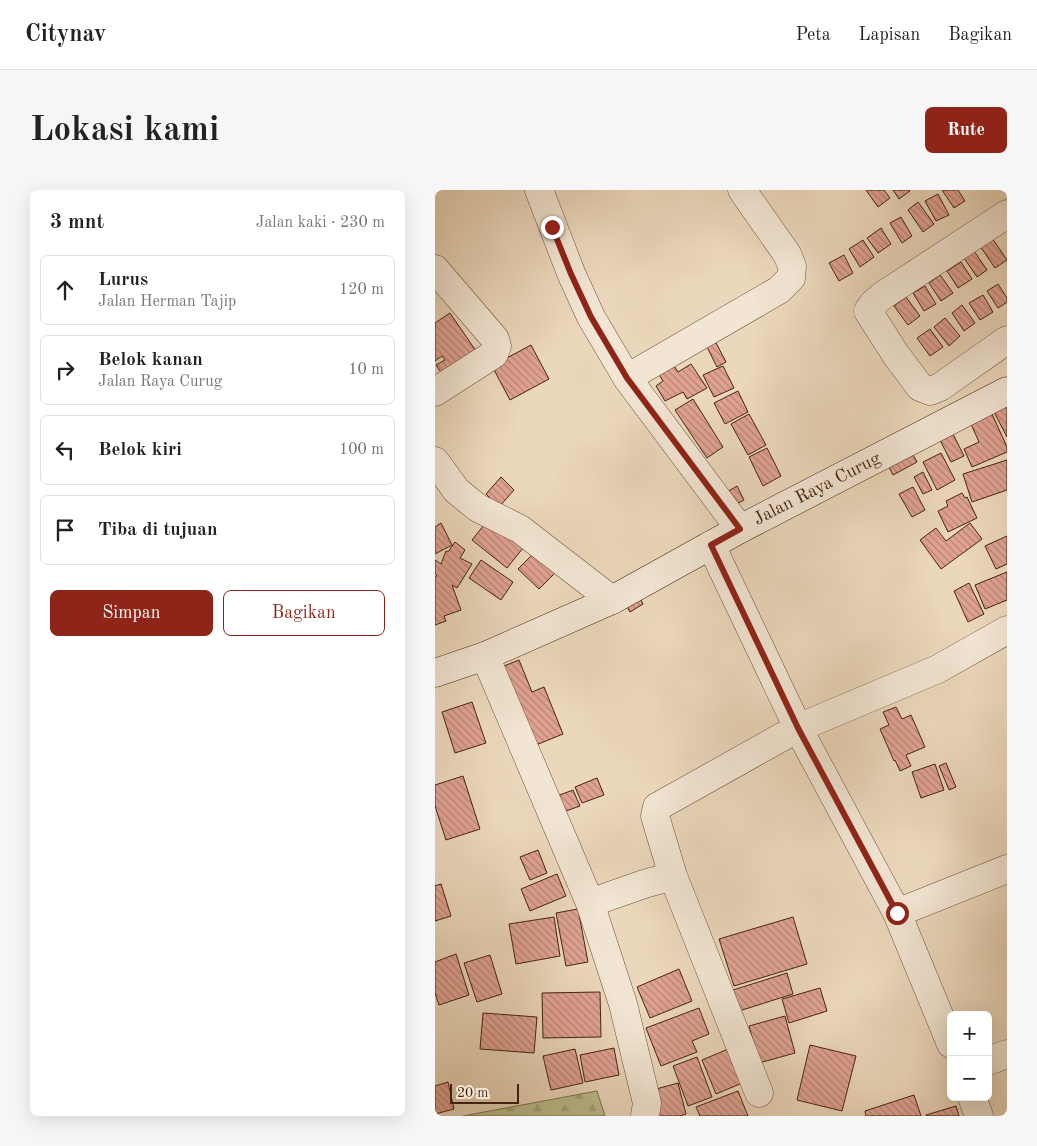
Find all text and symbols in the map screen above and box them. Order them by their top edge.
text: Citynav [25,23,106,47]
text: Peta [796,26,831,44]
text: Lapisan [859,26,920,44]
text: Bagikan [948,26,1012,44]
button: Rute [925,107,1007,153]
text: Lokasi kami [30,113,219,148]
text: 3 mnt [50,212,104,233]
text: Jalan kaki · 230 m [256,215,385,231]
route end [541,216,564,239]
text: Lurus [98,271,148,290]
icon: ahead [51,276,79,304]
text: 120 m [339,282,384,298]
text: Jalan Herman Tajip [98,294,236,310]
text: Belok kanan [98,351,203,370]
icon: right [51,356,79,384]
text: 10 m [348,362,384,378]
text: Jalan Raya Curug [98,374,222,390]
icon: left [51,436,79,464]
text: Belok kiri [98,441,182,460]
text: 100 m [339,442,384,458]
street label: Jalan Raya Curug [751,449,884,529]
icon: arrive [51,516,79,544]
text: Tiba di tujuan [98,521,218,540]
button: Simpan [50,590,213,636]
button: Bagikan [223,590,385,636]
route start [886,902,909,925]
map controls [947,1011,992,1101]
button: + [947,1011,992,1056]
button: − [947,1056,992,1101]
scale bar [450,1081,519,1104]
text: 20 m [457,1086,488,1100]

